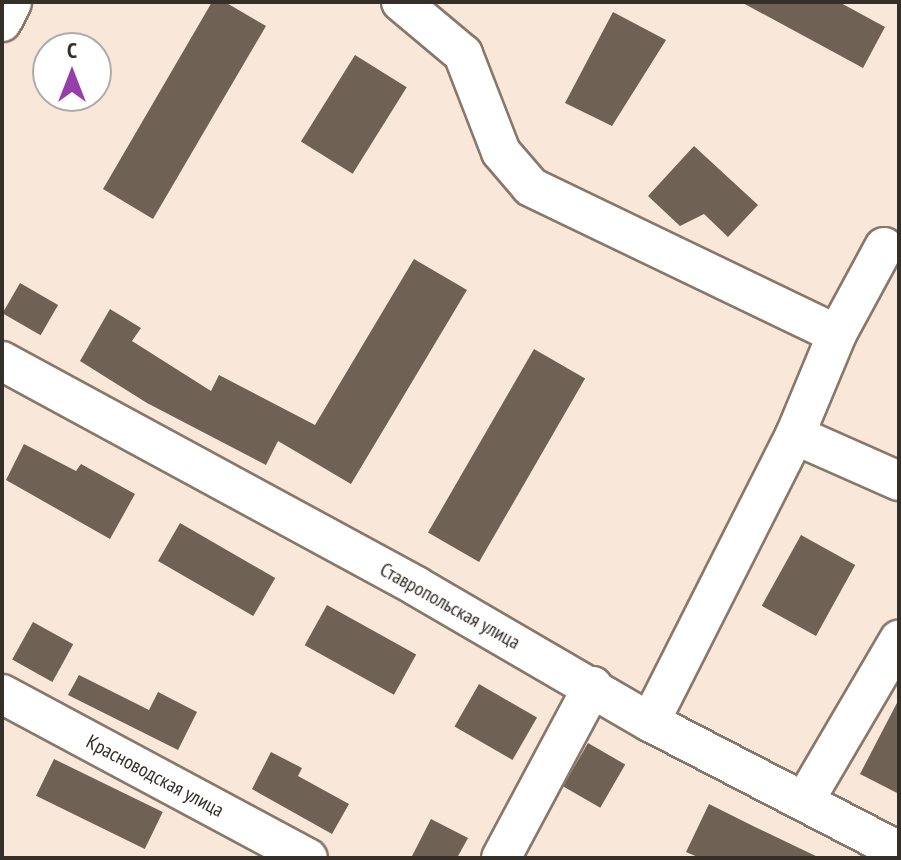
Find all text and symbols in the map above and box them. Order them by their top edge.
north arrow [32,32,112,112]
text: С [67,36,77,64]
street label: Ставропольская улица [376,558,524,654]
street label: Красноводская улица [82,730,228,822]

